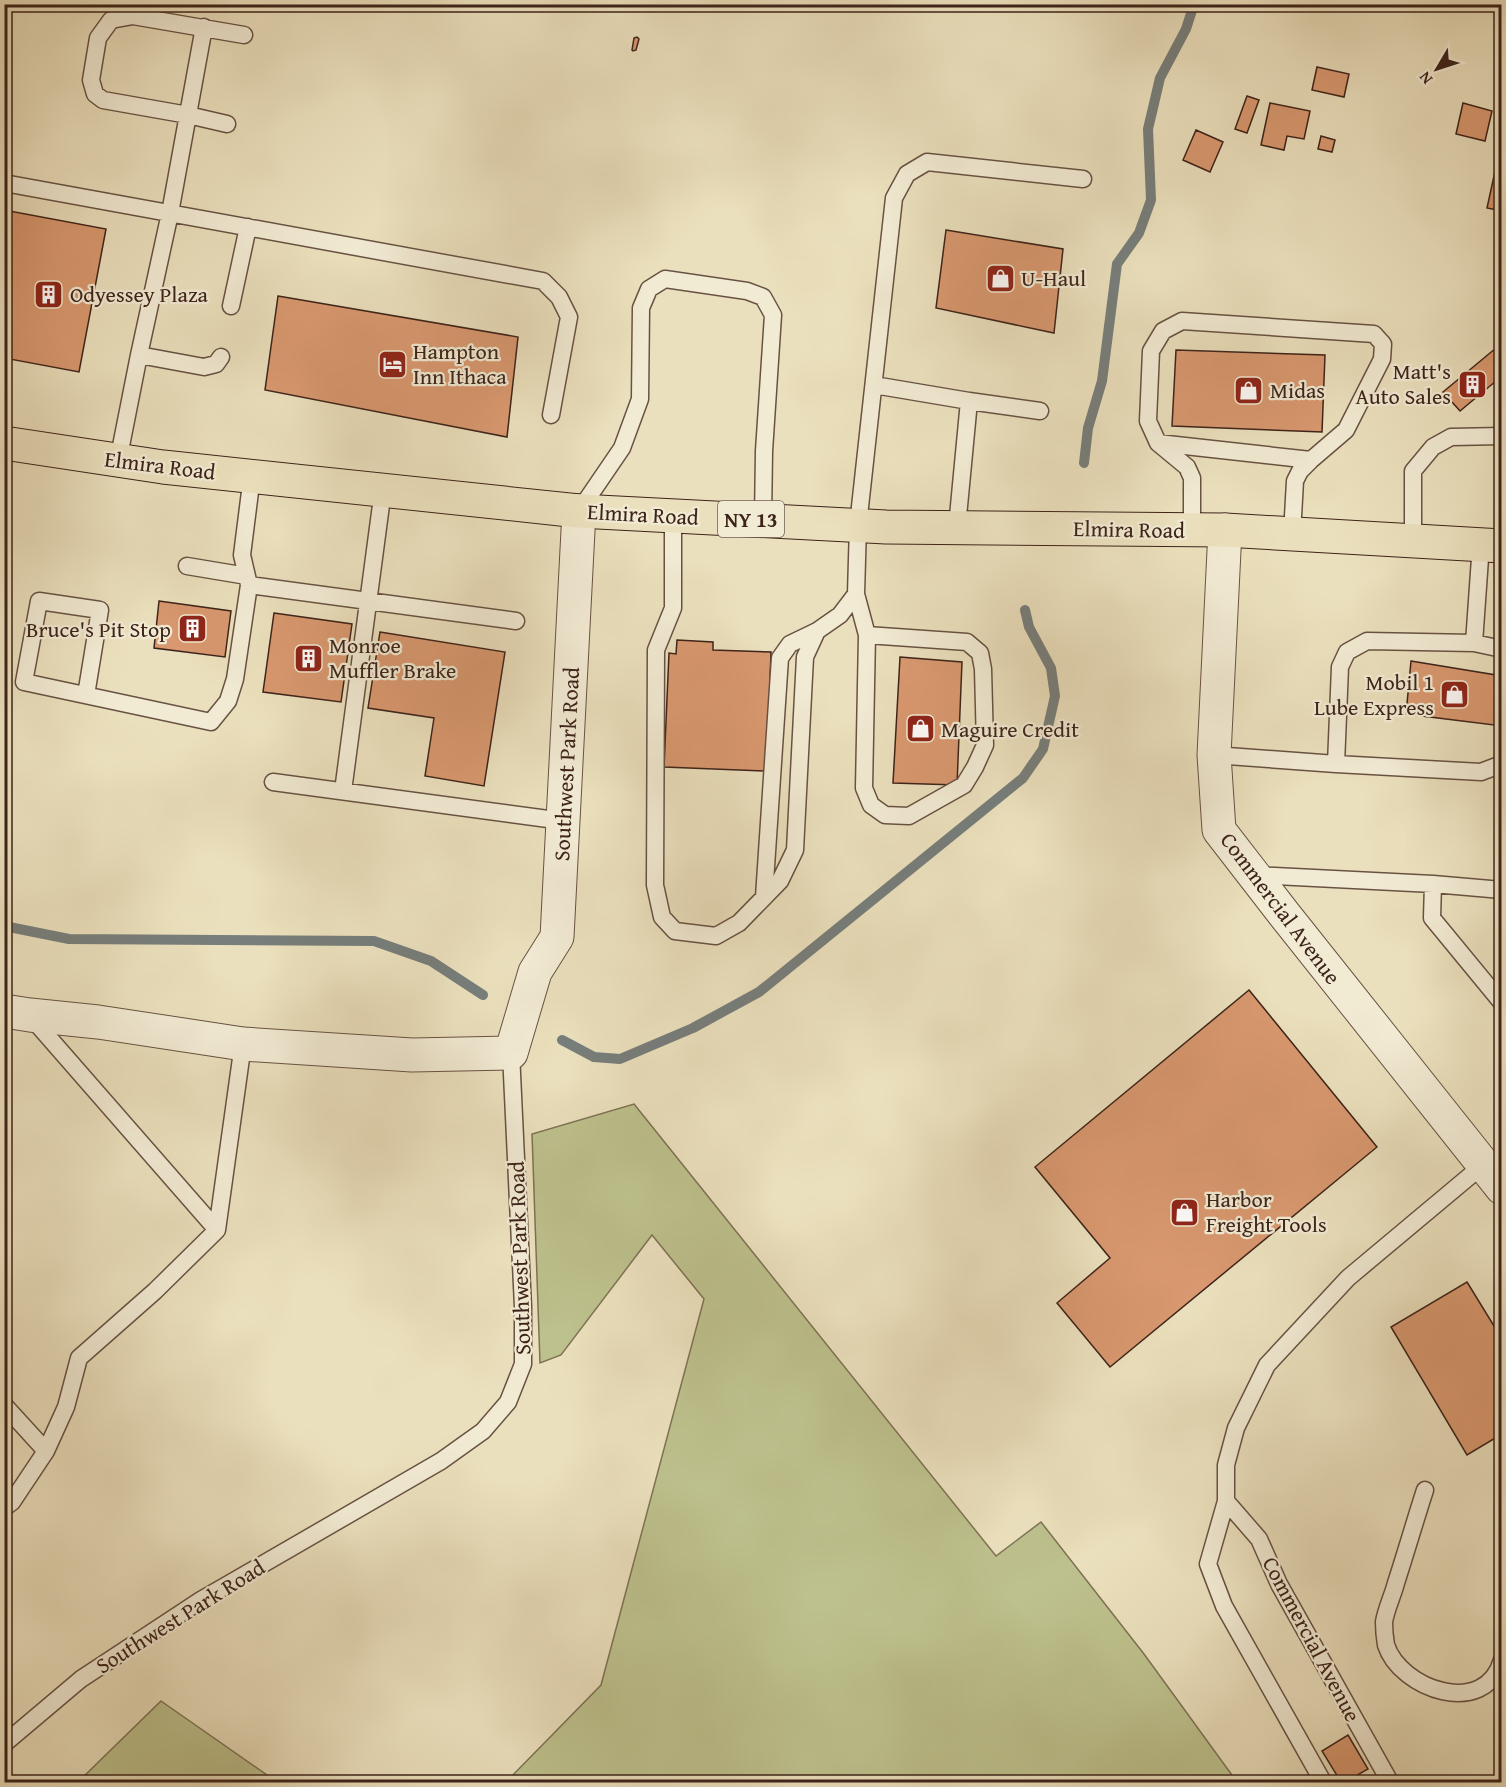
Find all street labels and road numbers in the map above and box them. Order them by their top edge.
street label: Elmira Road [103,442,218,488]
street label: Elmira Road [586,495,700,533]
road number: NY 13 [718,501,784,537]
street label: Elmira Road [1073,512,1185,546]
street label: Southwest Park Road [545,666,587,862]
street label: Commercial Avenue [1213,825,1349,991]
street label: Southwest Park Road [500,1160,538,1356]
street label: Southwest Park Road [89,1551,271,1681]
street label: Commercial Avenue [1255,1551,1369,1727]

